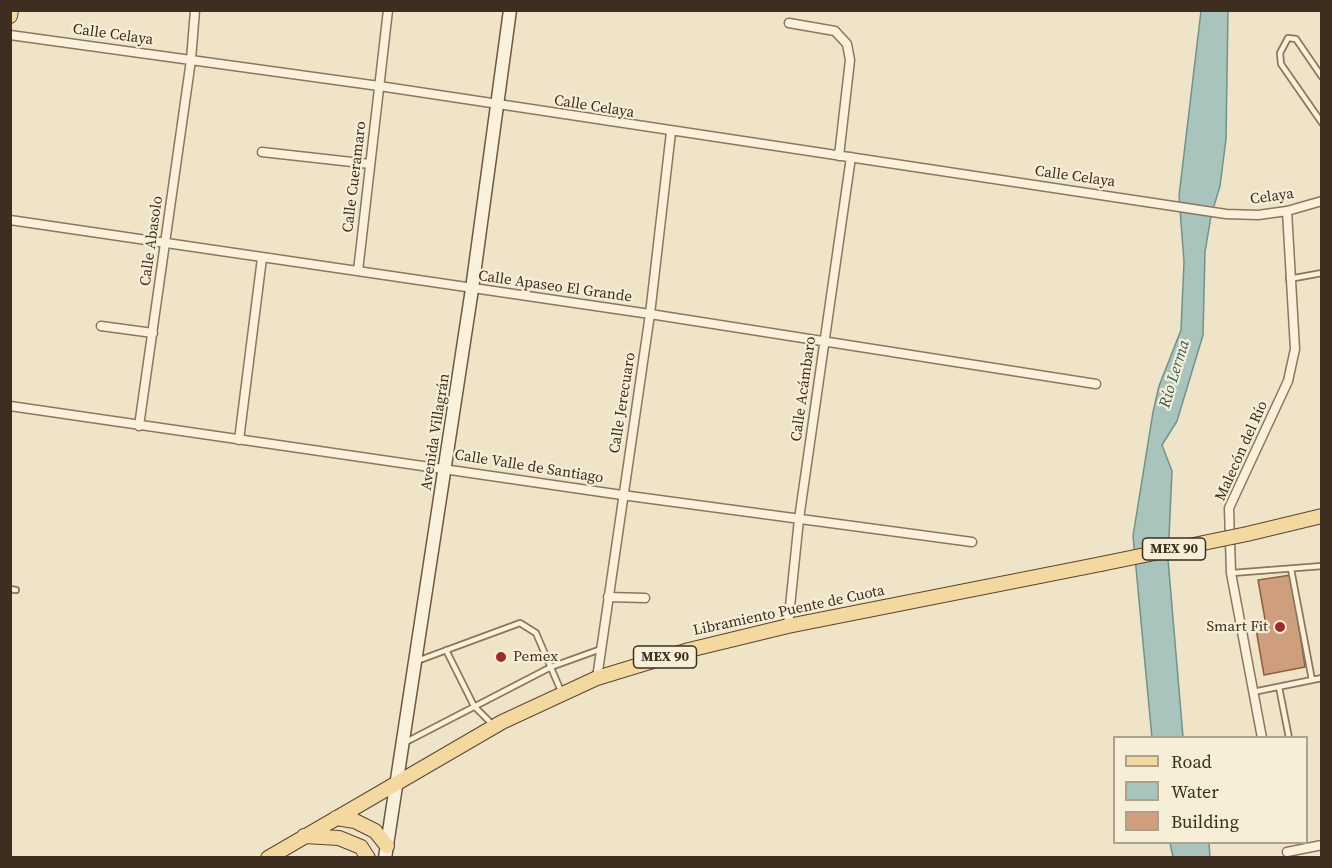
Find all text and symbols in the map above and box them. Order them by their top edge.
street label: Calle Celaya [72,20,154,50]
street label: Calle Celaya [553,92,635,122]
street label: Calle Cueramaro [339,120,371,234]
street label: Calle Celaya [1034,162,1116,192]
street label: Celaya [1249,185,1295,209]
street label: Calle Abasolo [137,195,167,287]
street label: Calle Apaseo El Grande [477,267,633,307]
street label: Calle Acámbaro [788,335,820,443]
water label: Río Lerma [1156,338,1194,410]
street label: Calle Jerecuaro [606,351,640,455]
street label: Avenida Villagrán [418,372,454,492]
street label: Malecón del Río [1212,398,1272,504]
street label: Calle Valle de Santiago [453,446,605,488]
road number: MEX 90 [1142,538,1206,560]
street label: Libramiento Puente de Cuota [692,582,886,640]
place label: Smart Fit [1206,618,1268,636]
marker: Smart Fit [1273,620,1287,634]
road number: MEX 90 [634,646,696,668]
place label: Pemex [513,648,558,666]
marker: Pemex [494,650,508,664]
legend [1113,736,1308,844]
text: Road [1171,749,1212,774]
text: Water [1171,779,1219,804]
text: Building [1171,809,1239,834]

